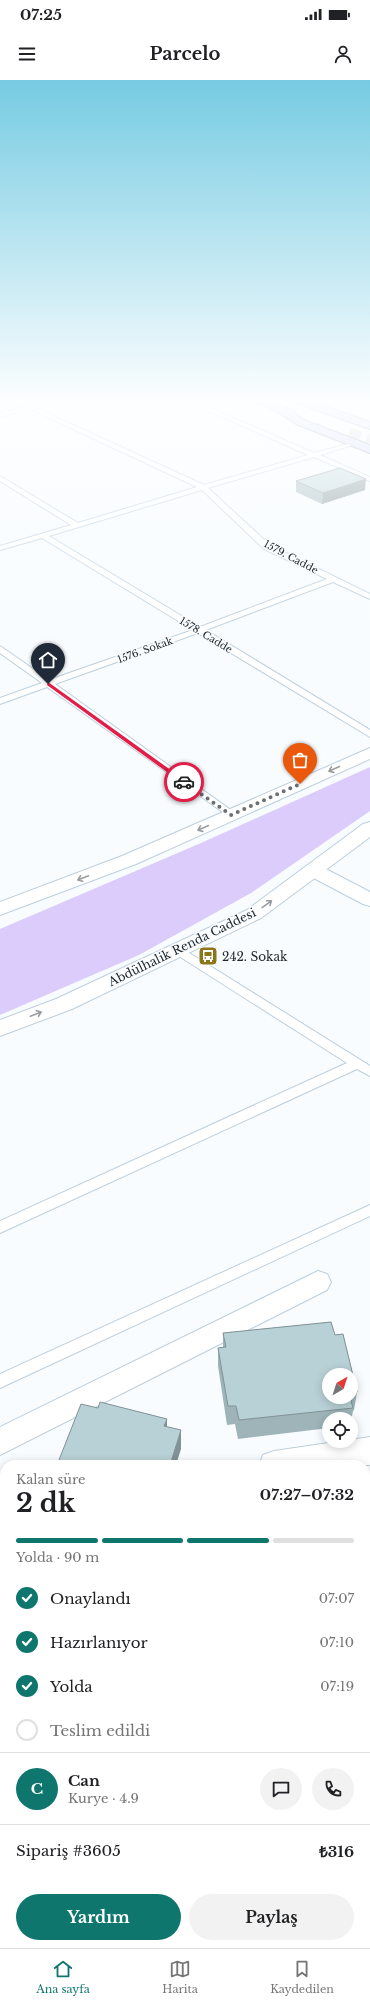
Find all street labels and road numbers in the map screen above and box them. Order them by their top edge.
street label: 1579. Cadde [262,537,321,577]
street label: 1578. Cadde [177,614,235,656]
street label: 1576. Sokak [116,634,175,666]
street label: Abdülhalik Renda Caddesi [105,905,258,990]

